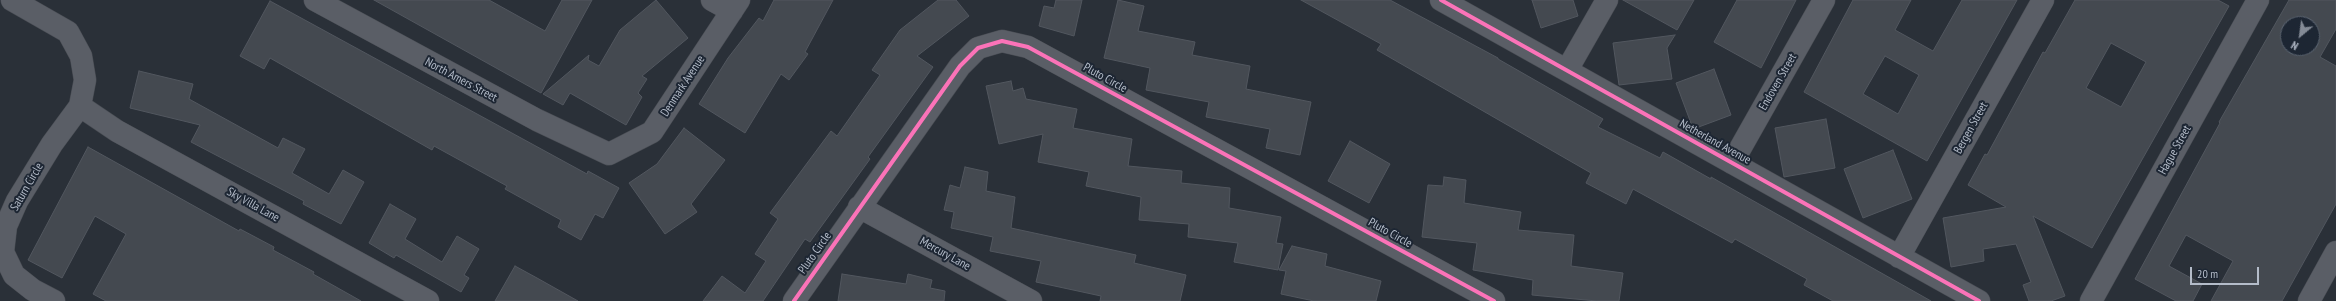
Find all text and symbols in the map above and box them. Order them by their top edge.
north arrow [2280,16,2320,56]
text: N [2289,38,2301,53]
street label: Endoven Street [1756,51,1800,113]
street label: Denmark Avenue [658,53,708,119]
street label: North Amers Street [423,55,499,105]
street label: Pluto Circle [1081,60,1129,96]
street label: Bergen Street [1951,100,1991,156]
street label: Netherland Avenue [1677,117,1753,167]
street label: Hague Street [2156,123,2194,177]
street label: Saturn Circle [8,160,46,214]
street label: Sky Villa Lane [224,185,282,225]
street label: Pluto Circle [1366,215,1414,251]
street label: Pluto Circle [795,229,835,277]
street label: Mercury Lane [917,234,973,274]
scale bar [2192,259,2261,285]
text: 20 m [2197,266,2218,281]

